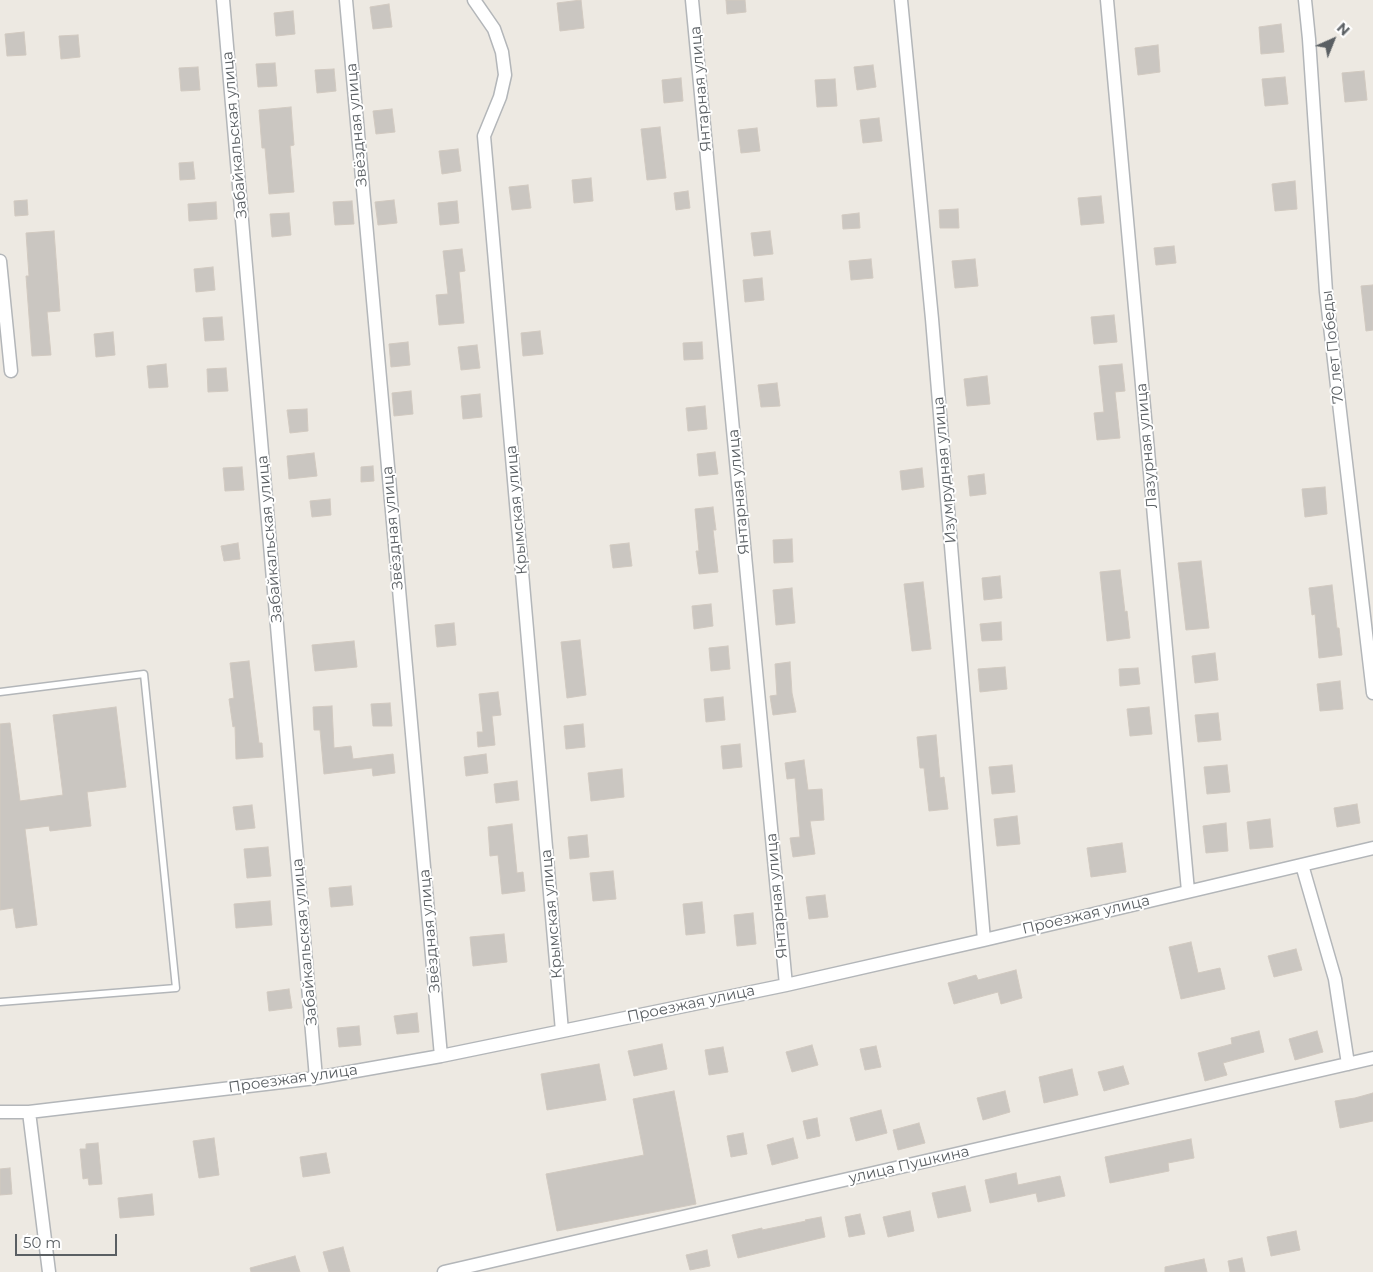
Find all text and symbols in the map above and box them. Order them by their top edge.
north arrow [1308,15,1358,65]
text: N [1333,19,1354,40]
street label: Янтарная улица [687,25,715,153]
street label: Забайкальская улица [219,51,251,219]
street label: Звёздная улица [343,62,371,188]
street label: 70 лет Победы [1318,289,1348,405]
street label: Лазурная улица [1133,383,1161,509]
street label: Изумрудная улица [930,396,960,544]
street label: Янтарная улица [725,428,753,556]
street label: Крымская улица [502,445,532,575]
street label: Забайкальская улица [254,455,286,623]
street label: Звёздная улица [379,465,407,591]
street label: Янтарная улица [763,832,791,960]
street label: Крымская улица [537,849,567,979]
street label: Забайкальская улица [289,858,321,1026]
street label: Звёздная улица [416,868,444,994]
street label: Проезжая улица [1020,892,1152,938]
street label: Проезжая улица [625,982,757,1026]
street label: Проезжая улица [227,1061,359,1097]
street label: улица Пушкина [847,1142,971,1188]
scale bar [18,1224,120,1256]
text: 50 m [23,1233,61,1252]

